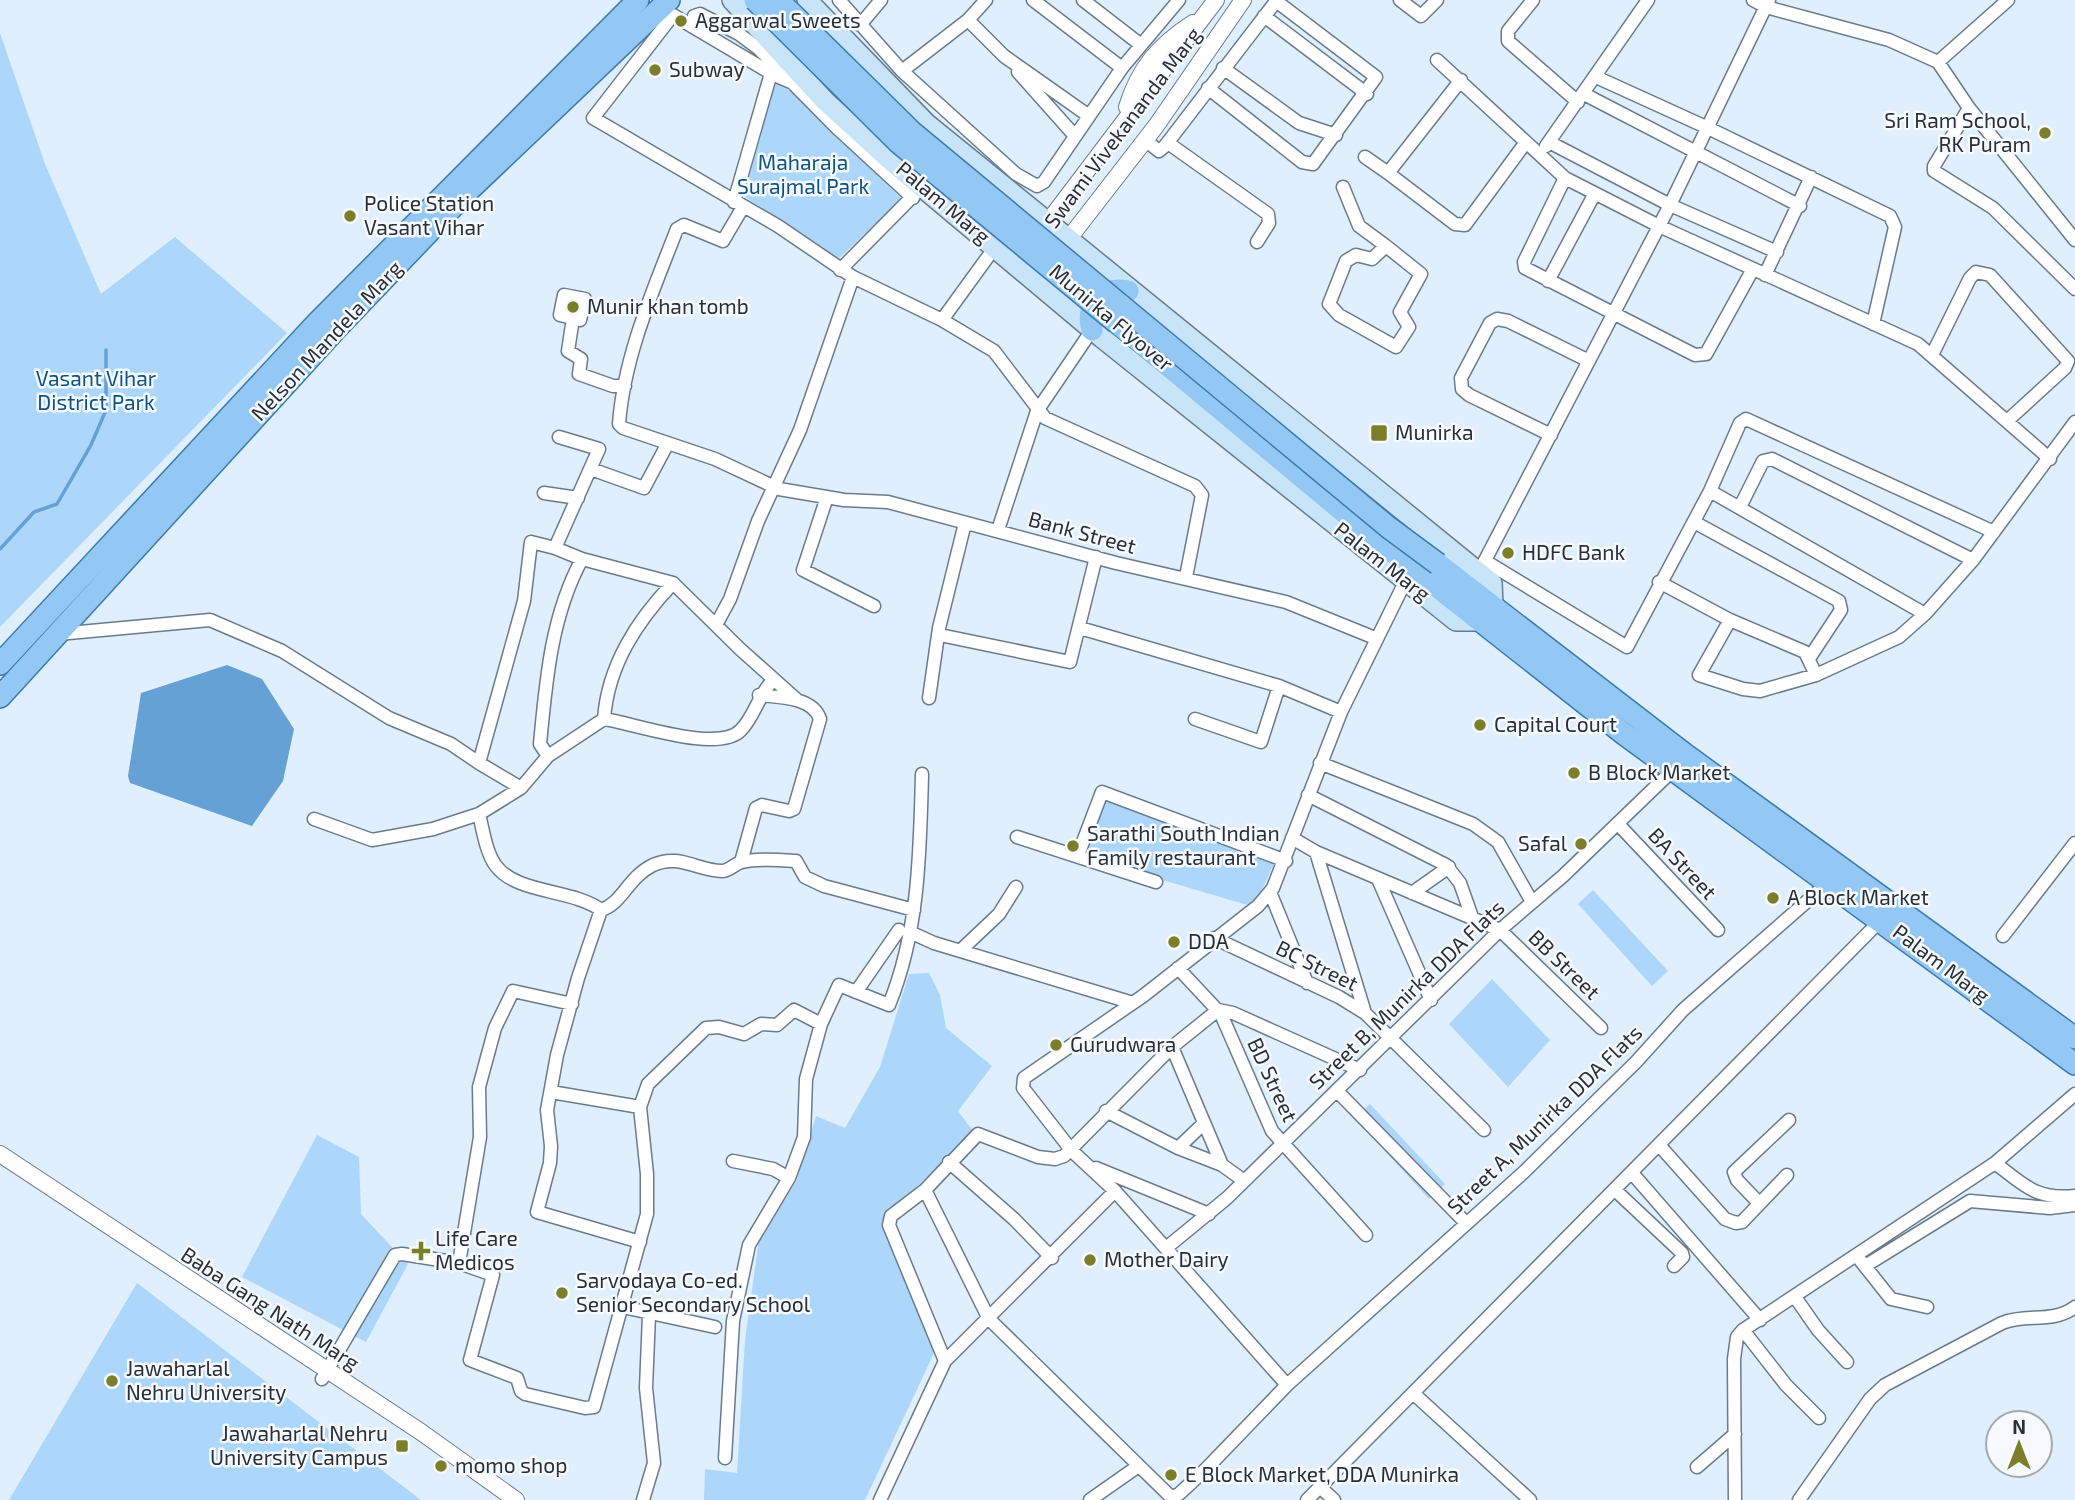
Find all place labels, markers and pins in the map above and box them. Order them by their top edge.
place label: Aggarwal Sweets [695,7,861,32]
marker: Aggarwal Sweets [673,13,689,29]
place label: Subway [669,56,745,81]
marker: Subway [647,62,663,78]
place label: Sri Ram School, RK Puram [1884,107,2031,156]
marker: Sri Ram School, RK Puram [2037,125,2053,141]
place label: Police Station Vasant Vihar [364,190,494,239]
marker: Police Station Vasant Vihar [342,208,358,224]
place label: Munir khan tomb [587,293,749,318]
marker: Munir khan tomb [565,299,581,315]
place label: Munirka [1395,419,1473,444]
marker: Munirka [1369,423,1389,443]
place label: HDFC Bank [1522,539,1626,564]
marker: HDFC Bank [1500,545,1516,561]
place label: Capital Court [1494,711,1617,736]
marker: Capital Court [1472,717,1488,733]
place label: B Block Market [1588,759,1730,784]
marker: B Block Market [1566,765,1582,781]
place label: Sarathi South Indian Family restaurant [1087,820,1280,869]
place label: Safal [1518,830,1568,855]
marker: Safal [1573,836,1589,852]
marker: Sarathi South Indian Family restaurant [1065,838,1081,854]
place label: A Block Market [1787,884,1929,909]
marker: A Block Market [1765,890,1781,906]
place label: DDA [1188,928,1229,953]
marker: DDA [1166,934,1182,950]
place label: Gurudwara [1070,1031,1176,1056]
marker: Gurudwara [1048,1037,1064,1053]
place label: Life Care Medicos [435,1225,518,1274]
marker: Life Care Medicos [413,1243,429,1259]
place label: Mother Dairy [1104,1246,1229,1271]
marker: Mother Dairy [1082,1252,1098,1268]
place label: Sarvodaya Co-ed. Senior Secondary School [576,1267,811,1316]
marker: Sarvodaya Co-ed. Senior Secondary School [554,1285,570,1301]
place label: Jawaharlal Nehru University [126,1355,286,1404]
marker: Jawaharlal Nehru University [104,1373,120,1389]
place label: Jawaharlal Nehru University Campus [210,1420,388,1469]
marker: Jawaharlal Nehru University Campus [394,1438,410,1454]
place label: momo shop [455,1452,567,1477]
marker: momo shop [433,1458,449,1474]
place label: E Block Market, DDA Munirka [1185,1461,1459,1486]
marker: E Block Market, DDA Munirka [1163,1467,1179,1483]

